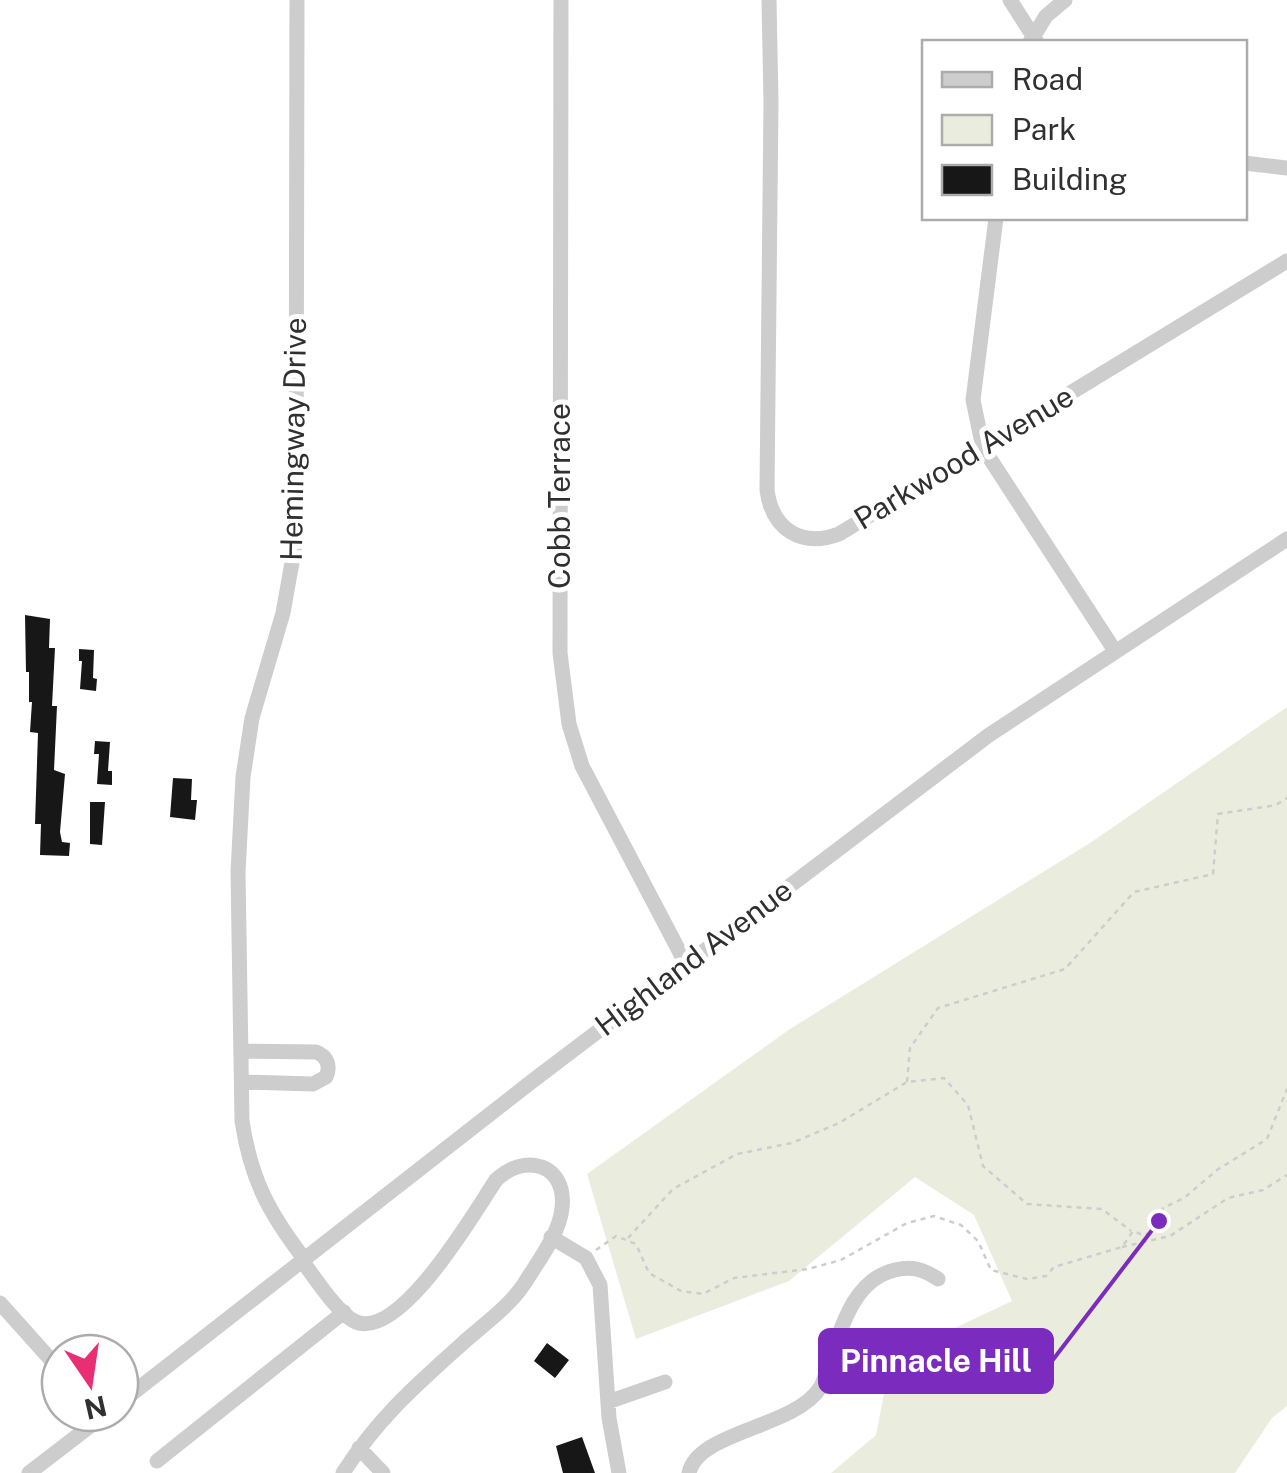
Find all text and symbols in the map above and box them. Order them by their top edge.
legend [922,40,1247,220]
text: Road [1012,61,1083,97]
text: Park [1012,111,1076,147]
text: Building [1012,161,1127,197]
street label: Hemingway Drive [273,317,313,561]
street label: Parkwood Avenue [847,377,1080,537]
street label: Cobb Terrace [541,403,577,589]
street label: Highland Avenue [588,871,799,1043]
callout: Pinnacle Hill [820,1330,1052,1392]
north arrow [40,1333,140,1433]
text: Pinnacle Hill [840,1342,1032,1379]
text: N [81,1389,110,1426]

